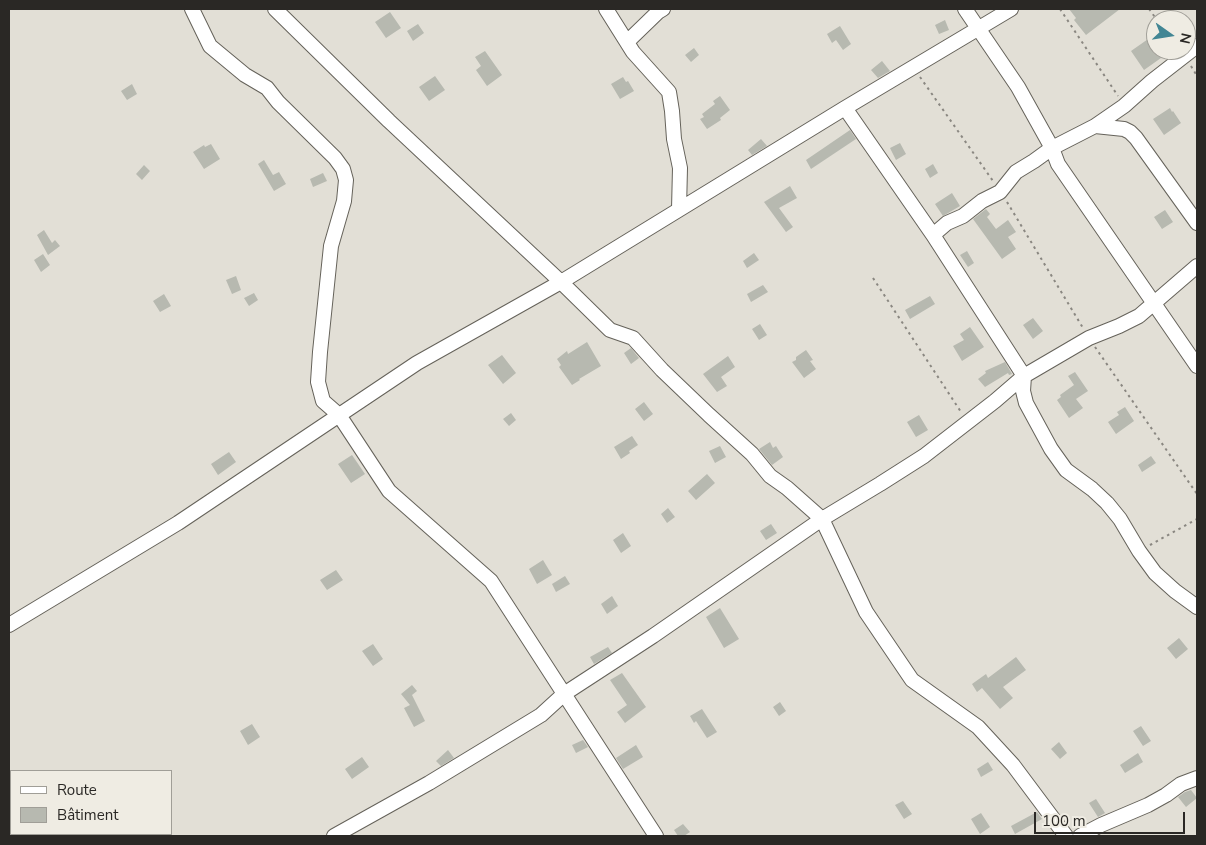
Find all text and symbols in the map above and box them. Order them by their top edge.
north arrow [1146,10,1196,60]
text: N [1175,31,1196,45]
legend [10,770,172,835]
text: Route [57,780,97,800]
scale bar [1036,802,1187,834]
text: Bâtiment [57,805,118,825]
text: 100 m [1042,811,1086,831]

